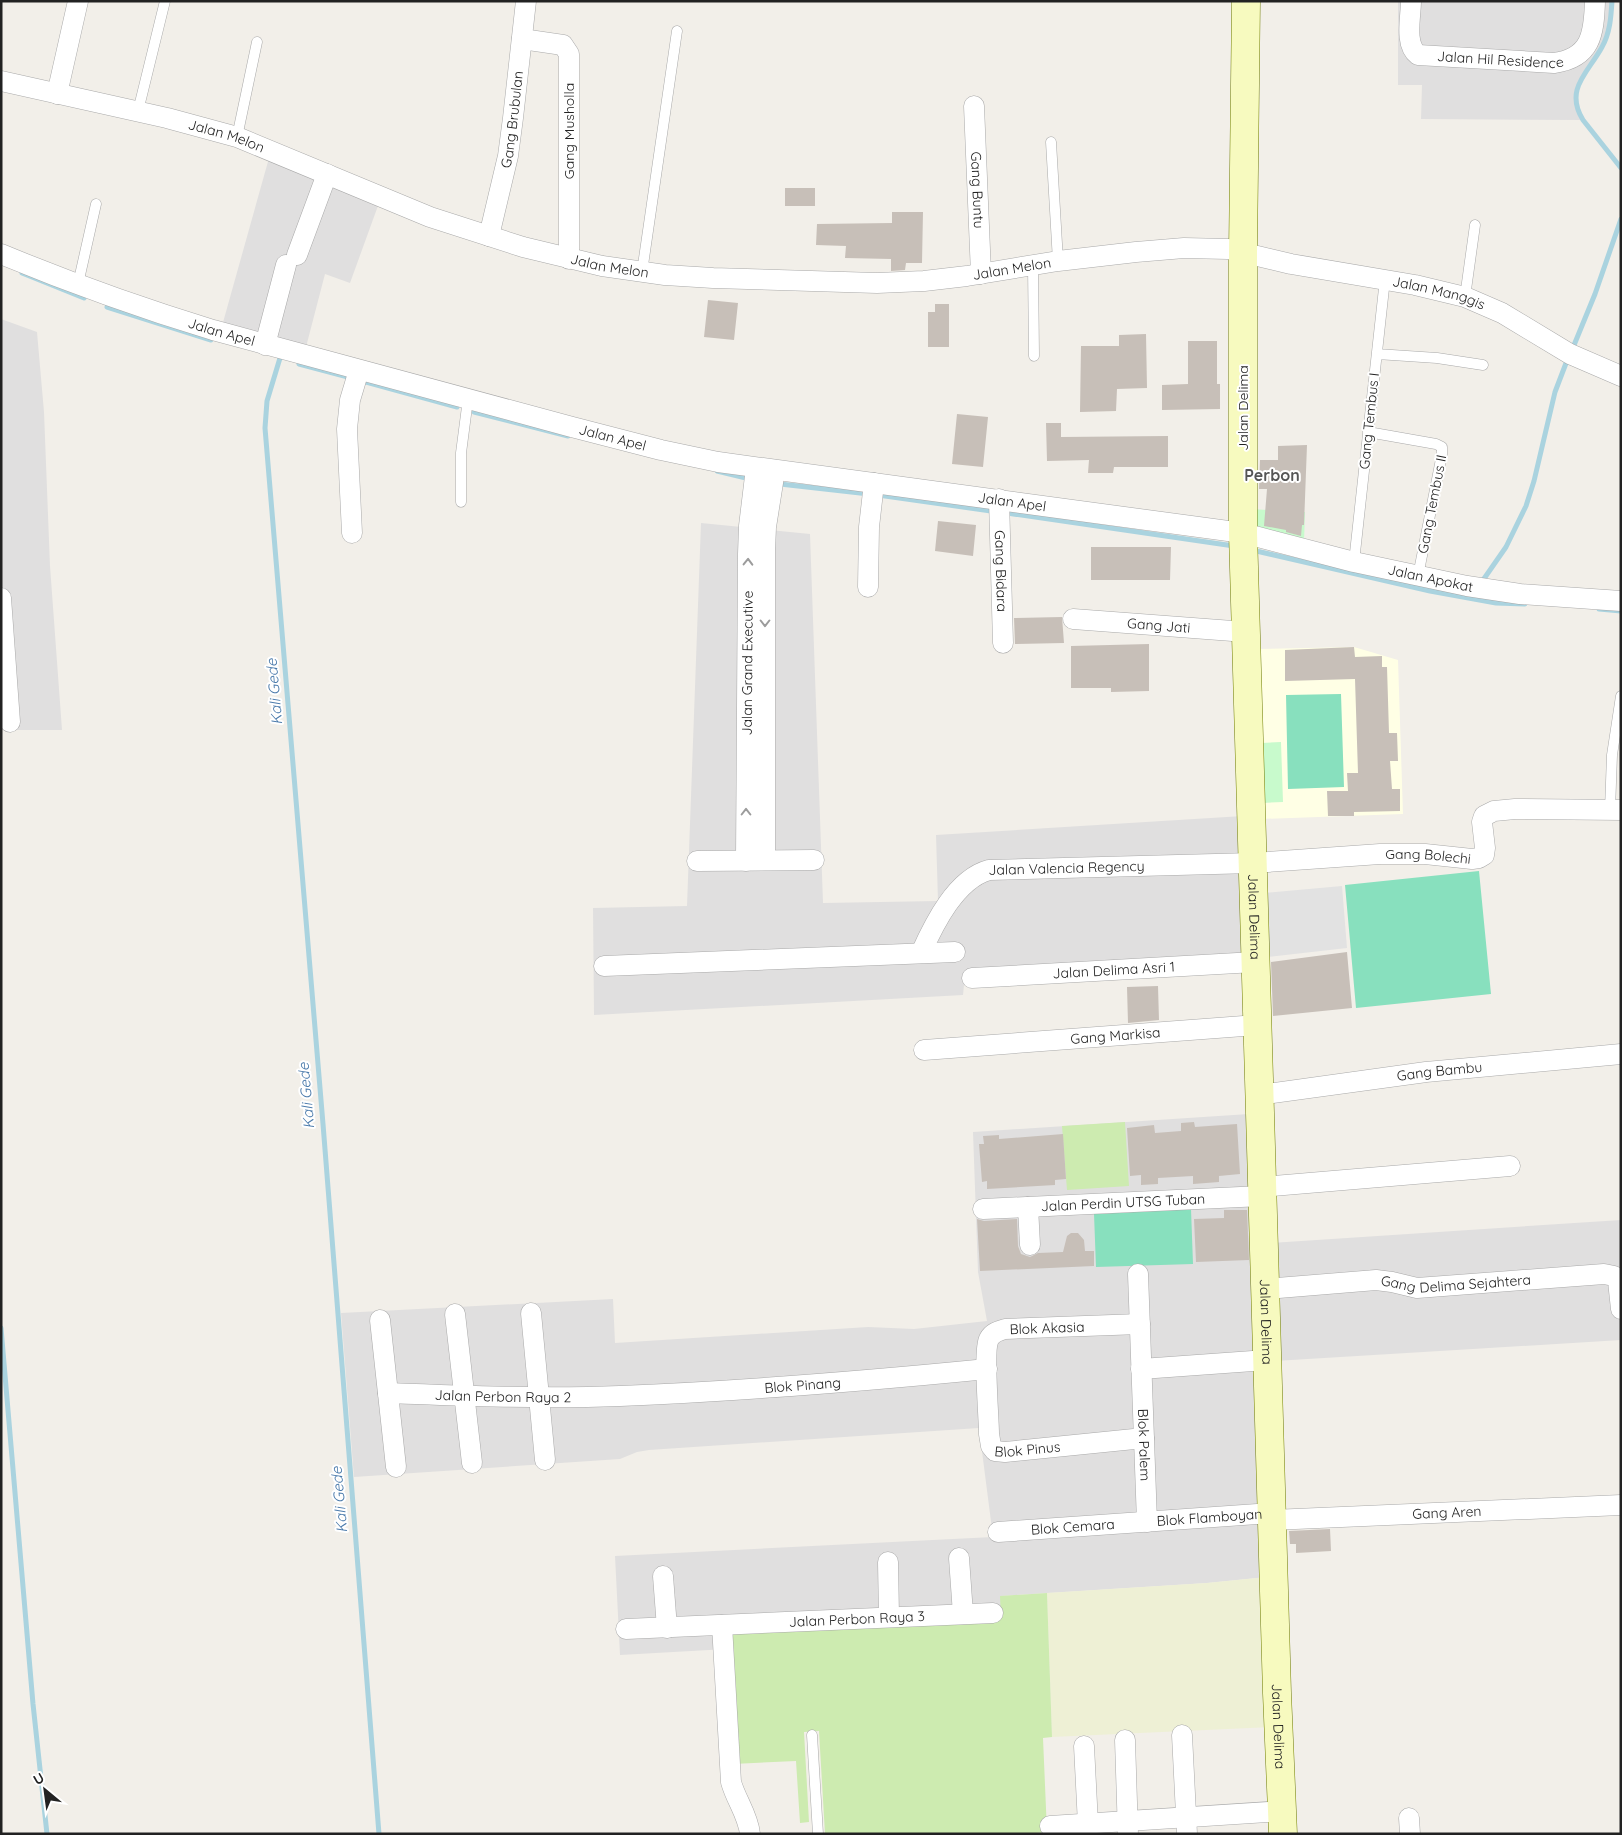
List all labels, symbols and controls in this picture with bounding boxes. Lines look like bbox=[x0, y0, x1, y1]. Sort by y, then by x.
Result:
street label: Jalan Hil Residence bbox=[1437, 47, 1566, 72]
street label: Gang Brubulan bbox=[496, 70, 527, 170]
street label: Gang Musholla bbox=[560, 83, 578, 179]
street label: Jalan Melon bbox=[186, 115, 267, 156]
street label: Gang Buntu bbox=[967, 151, 988, 229]
street label: Jalan Melon bbox=[569, 250, 650, 282]
street label: Jalan Melon bbox=[971, 253, 1052, 284]
street label: Jalan Manggis bbox=[1391, 272, 1488, 314]
street label: Jalan Apel bbox=[186, 314, 257, 350]
street label: Jalan Delima bbox=[1234, 365, 1252, 451]
street label: Gang Tembus I bbox=[1355, 372, 1383, 470]
street label: Jalan Apel bbox=[577, 420, 648, 455]
street label: Gang Tembus II bbox=[1414, 453, 1450, 555]
district label: Perbon bbox=[1244, 465, 1300, 485]
street label: Jalan Apel bbox=[977, 488, 1047, 515]
street label: Gang Bidara bbox=[991, 530, 1011, 612]
one-way arrow bbox=[743, 558, 753, 566]
street label: Jalan Apokat bbox=[1386, 560, 1475, 596]
street label: Jalan Grand Executive bbox=[738, 590, 757, 735]
street label: Gang Jati bbox=[1127, 614, 1191, 637]
one-way arrow bbox=[760, 620, 770, 628]
water label: Kali Gede bbox=[262, 658, 286, 726]
one-way arrow bbox=[741, 808, 751, 816]
street label: Gang Bolechi bbox=[1385, 845, 1472, 868]
street label: Jalan Valencia Regency bbox=[988, 857, 1145, 879]
street label: Jalan Delima bbox=[1244, 874, 1265, 960]
street label: Jalan Delima Asri 1 bbox=[1052, 958, 1175, 982]
street label: Gang Markisa bbox=[1070, 1023, 1161, 1048]
street label: Gang Bambu bbox=[1396, 1058, 1483, 1085]
water label: Kali Gede bbox=[294, 1062, 318, 1130]
street label: Jalan Perdin UTSG Tuban bbox=[1040, 1190, 1205, 1215]
street label: Gang Delima Sejahtera bbox=[1380, 1270, 1532, 1297]
street label: Jalan Delima bbox=[1256, 1279, 1276, 1365]
street label: Blok Akasia bbox=[1009, 1318, 1085, 1338]
street label: Blok Pinang bbox=[764, 1373, 842, 1397]
street label: Jalan Perbon Raya 2 bbox=[434, 1386, 571, 1406]
street label: Blok Palem bbox=[1134, 1408, 1155, 1481]
street label: Blok Pinus bbox=[994, 1437, 1061, 1461]
water label: Kali Gede bbox=[327, 1466, 351, 1534]
street label: Gang Aren bbox=[1412, 1502, 1482, 1523]
street label: Blok Flamboyan bbox=[1156, 1505, 1263, 1530]
street label: Blok Cemara bbox=[1030, 1515, 1115, 1539]
street label: Jalan Perbon Raya 3 bbox=[788, 1607, 925, 1631]
street label: Jalan Delima bbox=[1268, 1683, 1289, 1770]
north arrow bbox=[20, 1765, 70, 1815]
text: U bbox=[30, 1768, 47, 1789]

